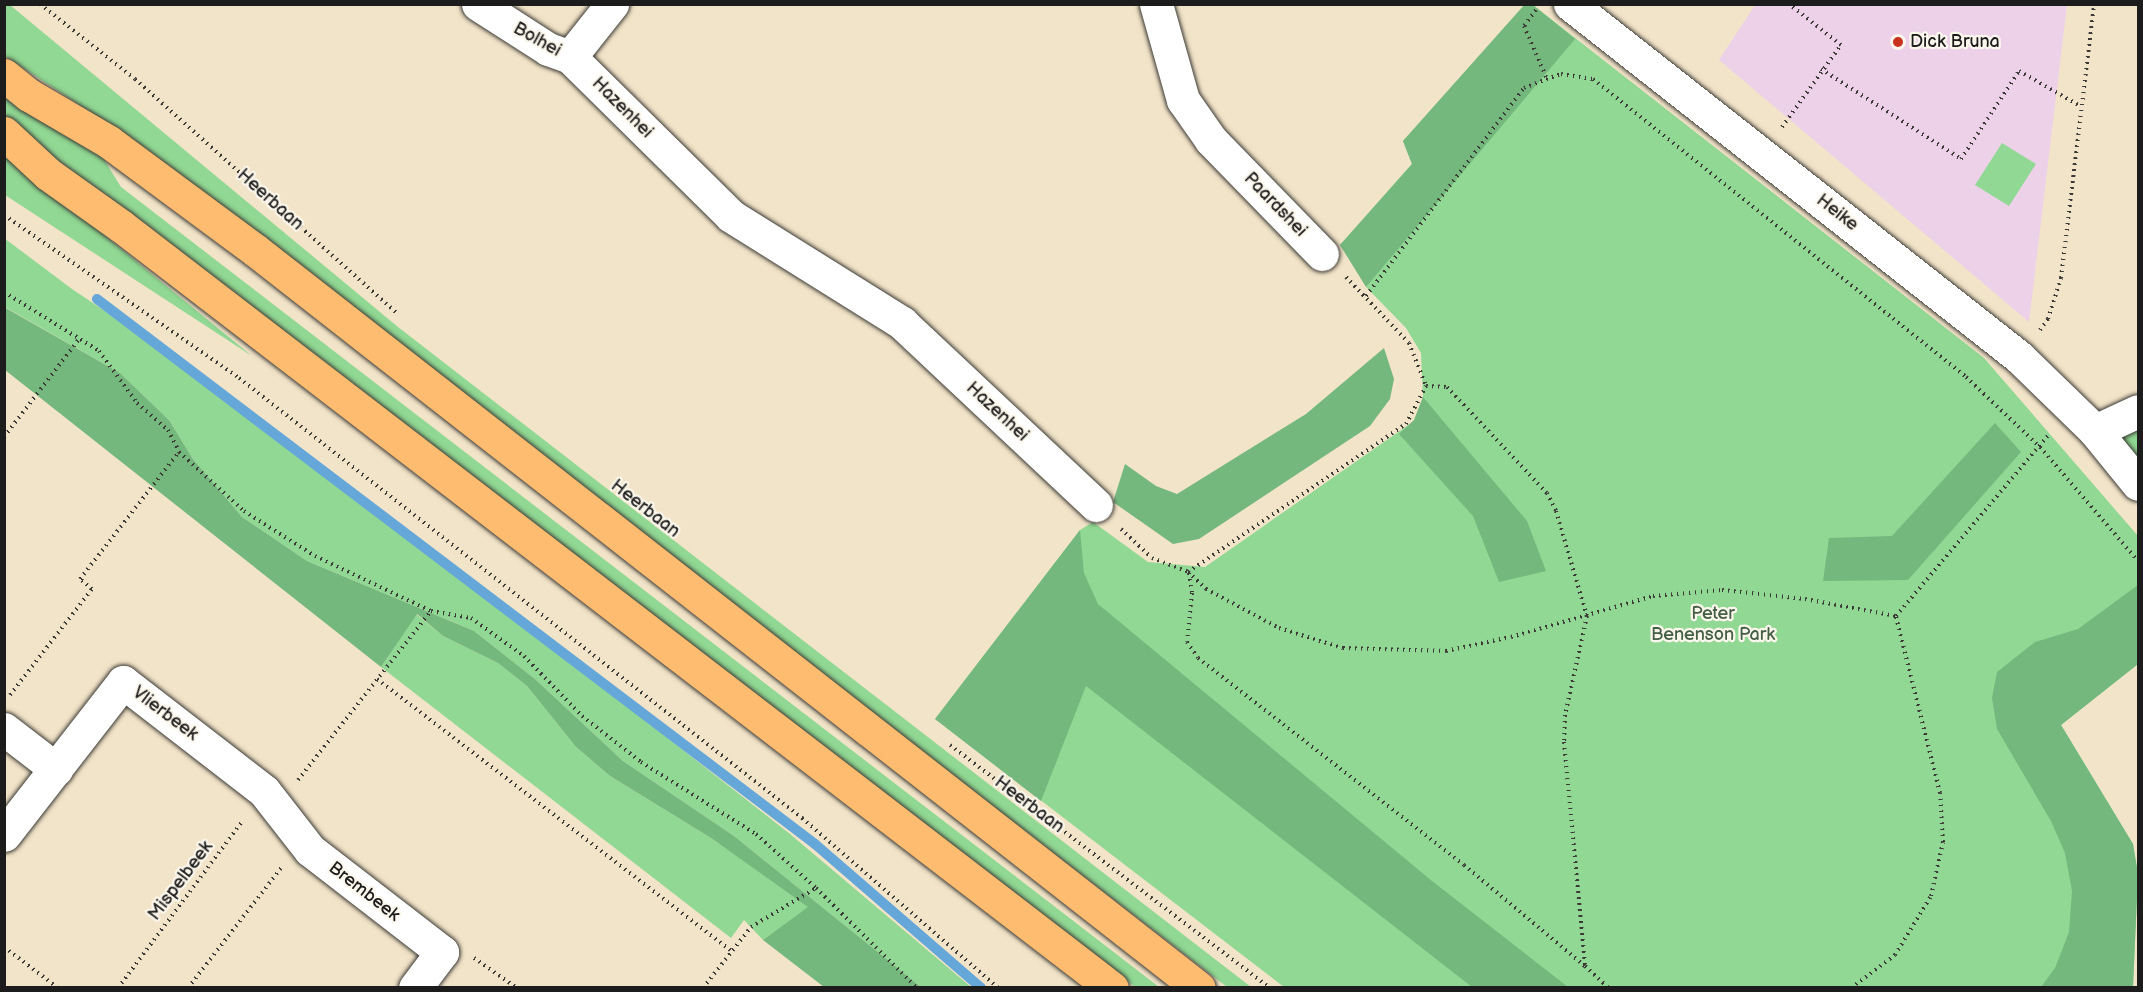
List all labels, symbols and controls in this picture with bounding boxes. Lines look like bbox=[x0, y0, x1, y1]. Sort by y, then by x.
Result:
street label: Bolhei bbox=[509, 18, 565, 62]
place label: Dick Bruna bbox=[1910, 31, 2000, 53]
marker: Dick Bruna bbox=[1891, 35, 1905, 49]
street label: Hazenhei bbox=[587, 73, 657, 143]
street label: Heerbaan bbox=[232, 165, 308, 235]
street label: Paardshei bbox=[1239, 168, 1311, 242]
street label: Heike bbox=[1812, 190, 1862, 236]
street label: Hazenhei bbox=[961, 378, 1033, 446]
street label: Heerbaan bbox=[606, 475, 684, 543]
park label: Peter Benenson Park bbox=[1651, 604, 1775, 646]
street label: Vlierbeek bbox=[128, 682, 202, 746]
street label: Heerbaan bbox=[990, 772, 1068, 838]
street label: Mispelbeek bbox=[144, 837, 218, 925]
street label: Brembeek bbox=[324, 857, 404, 927]

